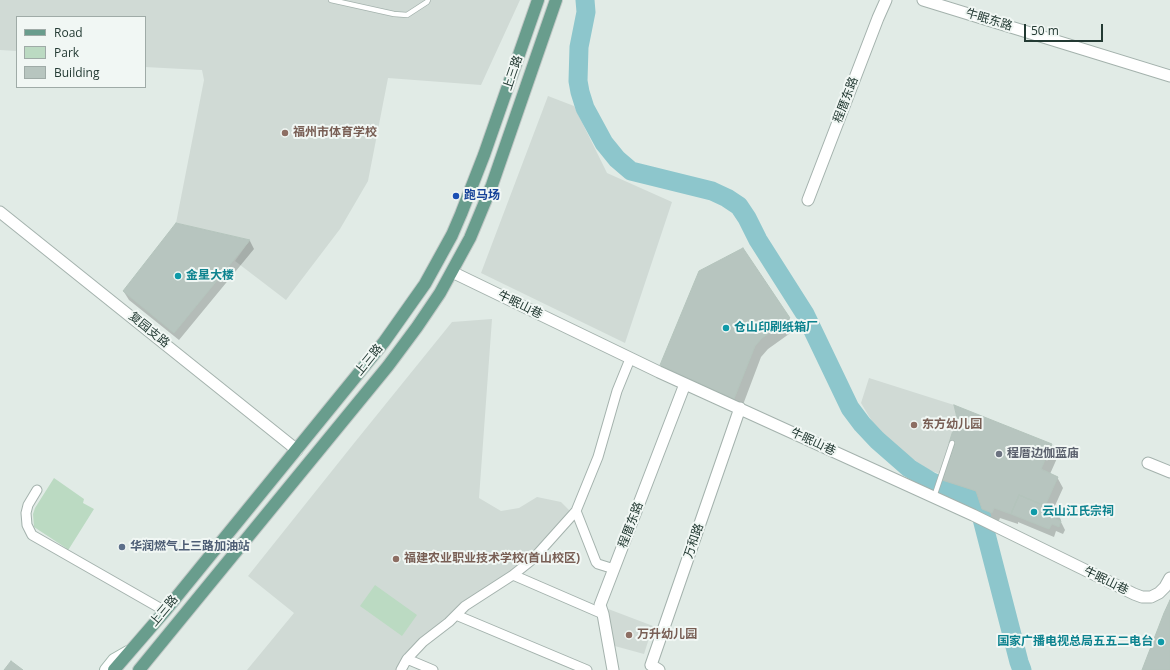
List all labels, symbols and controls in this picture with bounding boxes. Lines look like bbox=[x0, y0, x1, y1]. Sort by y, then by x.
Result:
street label: 牛眠东路 bbox=[964, 6, 1014, 34]
legend bbox=[16, 16, 146, 88]
scale bar bbox=[1026, 16, 1105, 42]
text: 50 m bbox=[1031, 22, 1059, 39]
text: Road bbox=[54, 24, 83, 41]
text: Park bbox=[54, 44, 79, 61]
street label: 上三路 bbox=[500, 54, 526, 92]
text: Building bbox=[54, 64, 99, 81]
street label: 程厝东路 bbox=[831, 75, 861, 125]
place label: 福州市体育学校 bbox=[293, 126, 377, 140]
marker: 福州市体育学校 bbox=[280, 128, 290, 138]
place label: 跑马场 bbox=[464, 189, 500, 203]
marker: 跑马场 bbox=[451, 191, 461, 201]
place label: 金星大楼 bbox=[186, 269, 234, 283]
marker: 金星大楼 bbox=[173, 271, 183, 281]
street label: 牛眠山巷 bbox=[495, 288, 545, 322]
street label: 复园支路 bbox=[126, 309, 172, 351]
place label: 仓山印刷纸箱厂 bbox=[734, 321, 818, 335]
marker: 仓山印刷纸箱厂 bbox=[721, 323, 731, 333]
street label: 上三路 bbox=[352, 341, 386, 379]
place label: 东方幼儿园 bbox=[922, 418, 982, 432]
marker: 东方幼儿园 bbox=[909, 420, 919, 430]
street label: 牛眠山巷 bbox=[788, 425, 838, 459]
place label: 程厝边伽蓝庙 bbox=[1007, 447, 1079, 461]
marker: 程厝边伽蓝庙 bbox=[994, 449, 1004, 459]
street label: 程厝东路 bbox=[616, 500, 646, 550]
place label: 云山江氏宗祠 bbox=[1042, 505, 1114, 519]
marker: 云山江氏宗祠 bbox=[1029, 507, 1039, 517]
street label: 万和路 bbox=[681, 522, 707, 560]
place label: 华润燃气上三路加油站 bbox=[130, 540, 250, 554]
marker: 华润燃气上三路加油站 bbox=[117, 542, 127, 552]
place label: 福建农业职业技术学校(首山校区) bbox=[404, 552, 580, 566]
marker: 福建农业职业技术学校(首山校区) bbox=[391, 554, 401, 564]
street label: 牛眠山巷 bbox=[1081, 564, 1131, 598]
street label: 上三路 bbox=[147, 593, 181, 629]
place label: 万升幼儿园 bbox=[637, 628, 697, 642]
marker: 万升幼儿园 bbox=[624, 630, 634, 640]
place label: 国家广播电视总局五五二电台 bbox=[997, 635, 1153, 649]
marker: 国家广播电视总局五五二电台 bbox=[1156, 637, 1166, 647]

